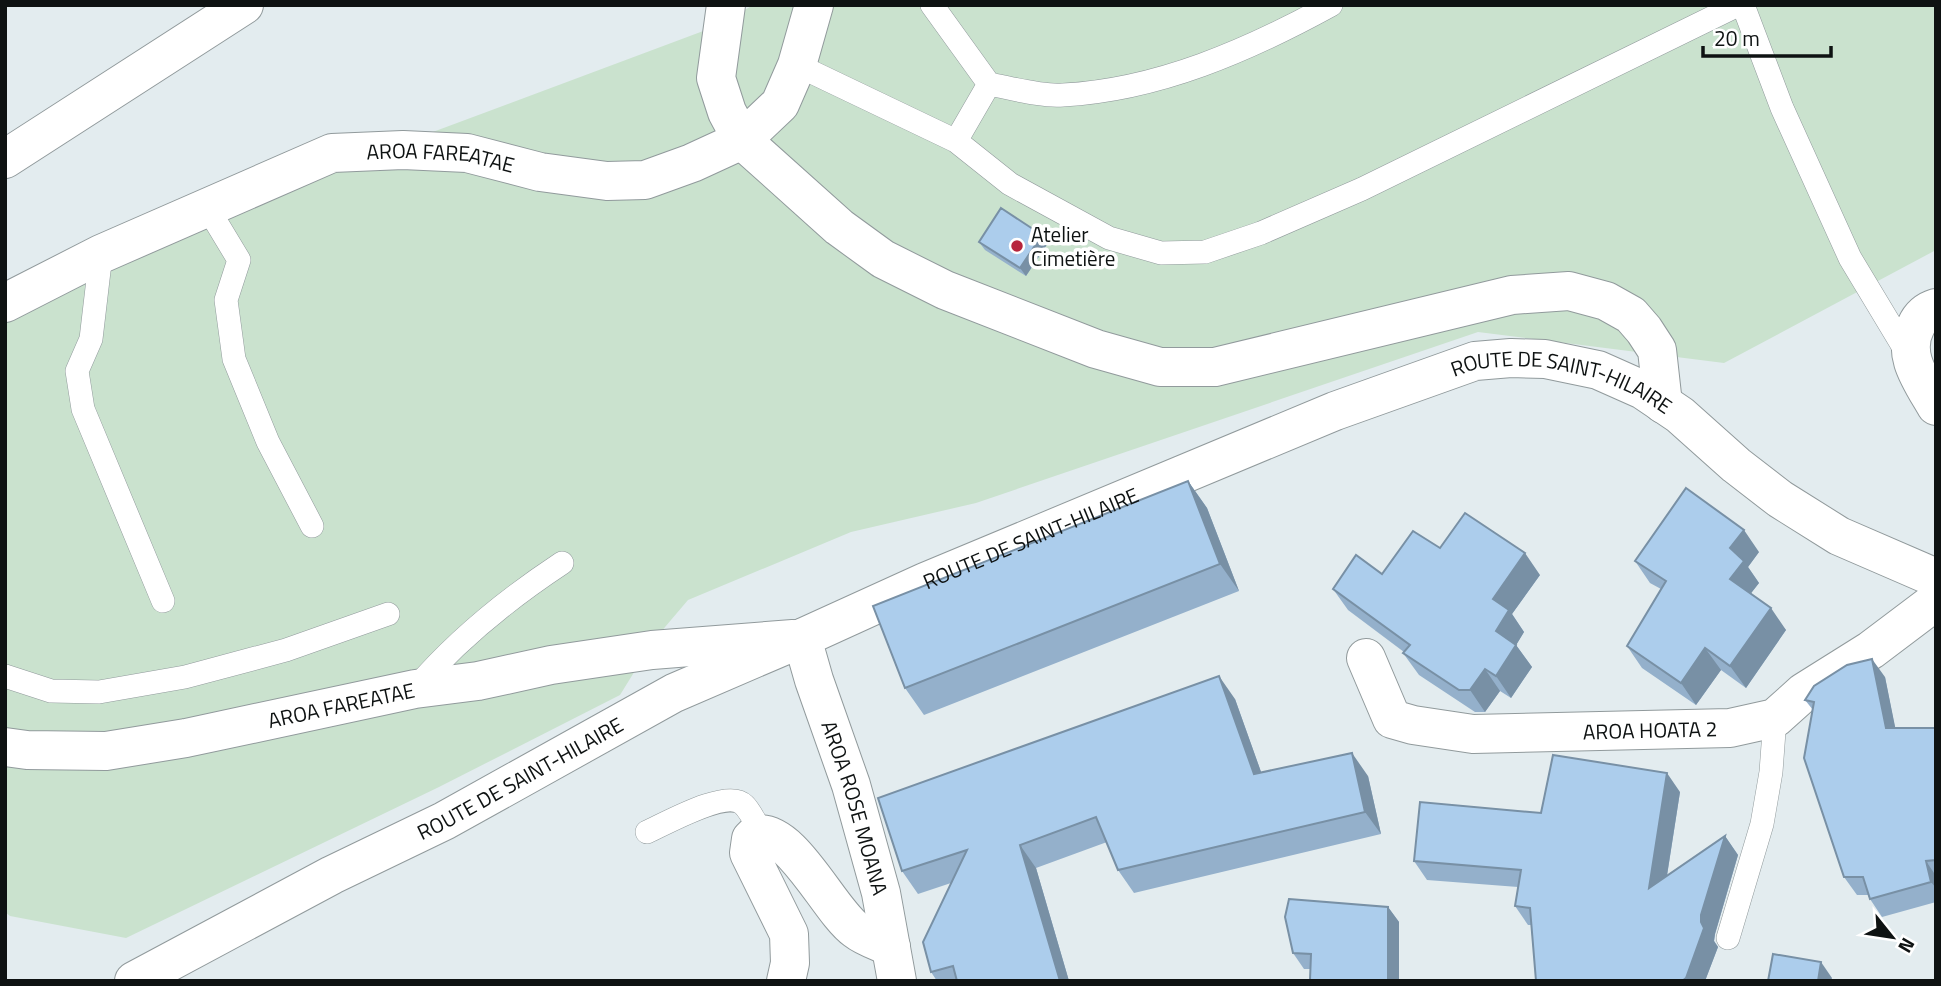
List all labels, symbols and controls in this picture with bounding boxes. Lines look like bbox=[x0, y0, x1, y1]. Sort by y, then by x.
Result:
scale bar bbox=[1703, 14, 1831, 58]
text: 20 m bbox=[1714, 22, 1760, 54]
street label: AROA FAREATAE bbox=[366, 134, 518, 181]
place label: Atelier Cimetière bbox=[1031, 218, 1115, 274]
marker: Atelier Cimetière bbox=[1009, 238, 1025, 254]
street label: ROUTE DE SAINT-HILAIRE bbox=[1446, 342, 1679, 421]
street label: ROUTE DE SAINT-HILAIRE bbox=[918, 479, 1143, 597]
street label: AROA FAREATAE bbox=[265, 674, 418, 736]
street label: ROUTE DE SAINT-HILAIRE bbox=[411, 708, 629, 848]
street label: AROA HOATA 2 bbox=[1583, 712, 1718, 747]
street label: AROA ROSE MOANA bbox=[813, 716, 897, 899]
north arrow bbox=[1857, 902, 1927, 972]
text: N bbox=[1891, 933, 1923, 959]

